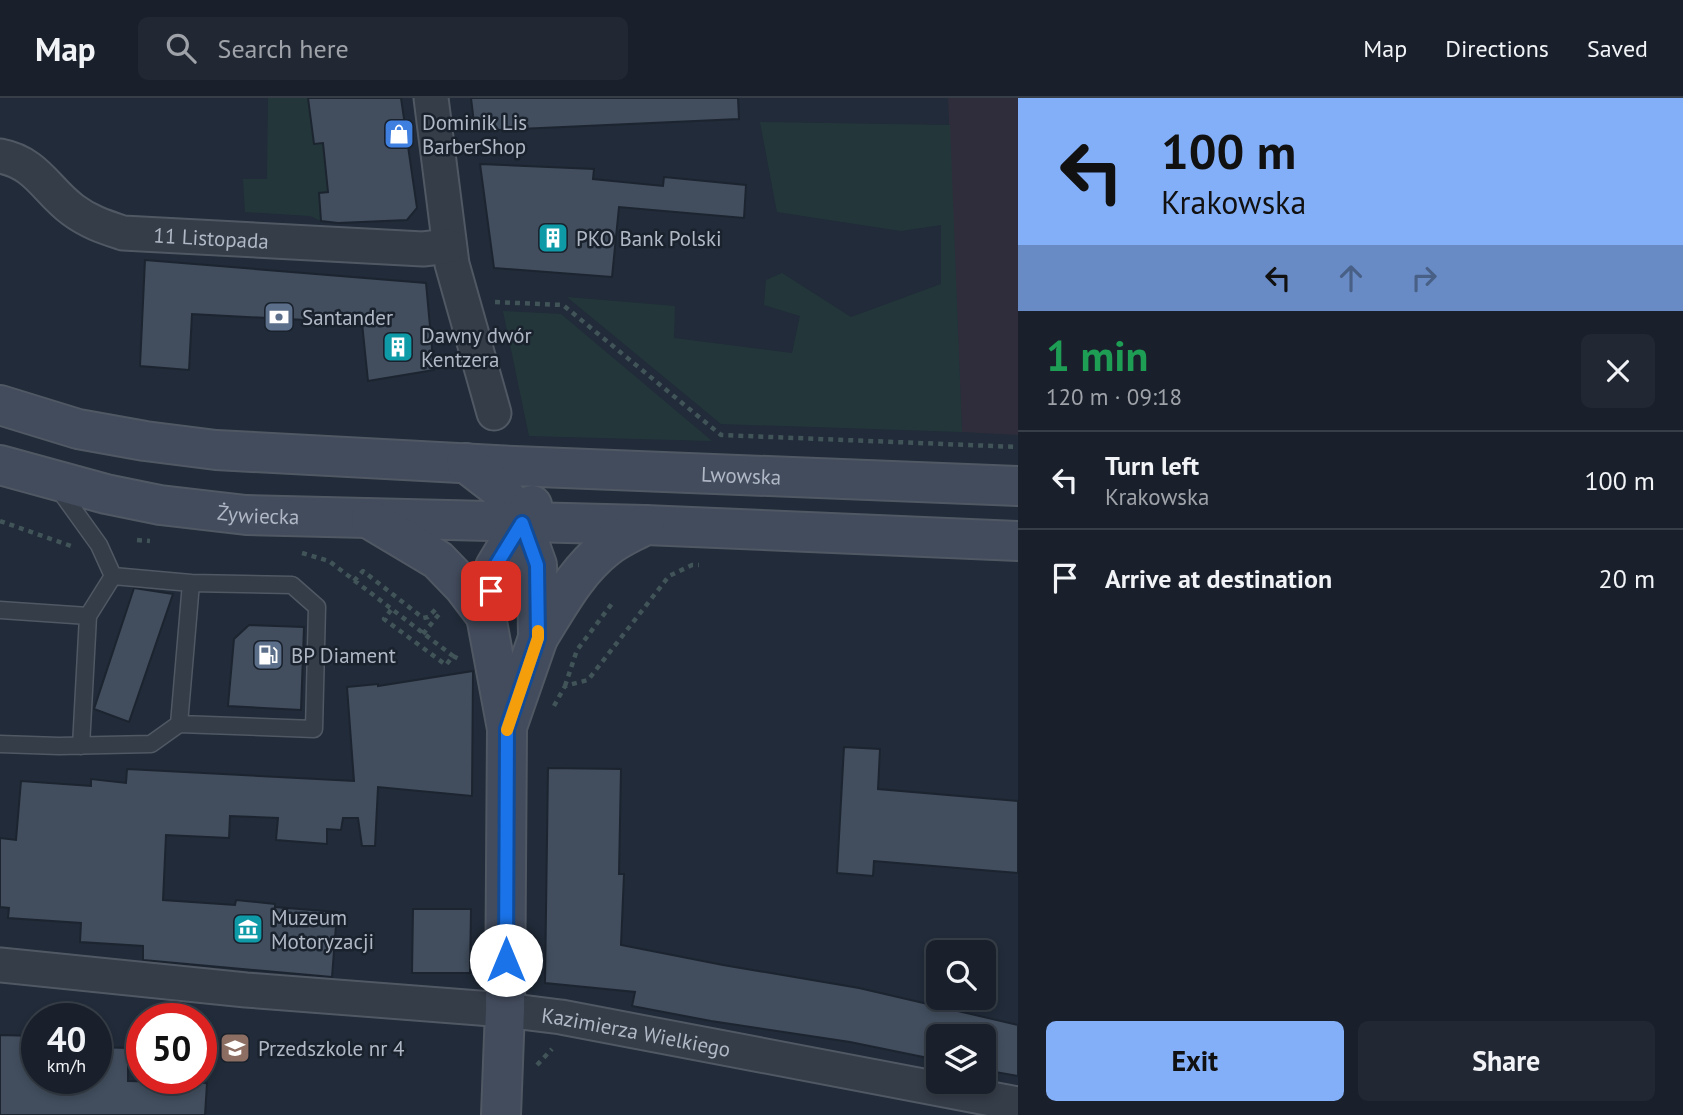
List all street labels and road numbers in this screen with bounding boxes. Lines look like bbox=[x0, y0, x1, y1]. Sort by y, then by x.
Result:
street label: 11 Listopada bbox=[153, 221, 270, 254]
street label: Lwowska bbox=[700, 460, 782, 490]
street label: Żywiecka bbox=[216, 498, 300, 530]
street label: Kazimierza Wielkiego bbox=[540, 1001, 733, 1063]

